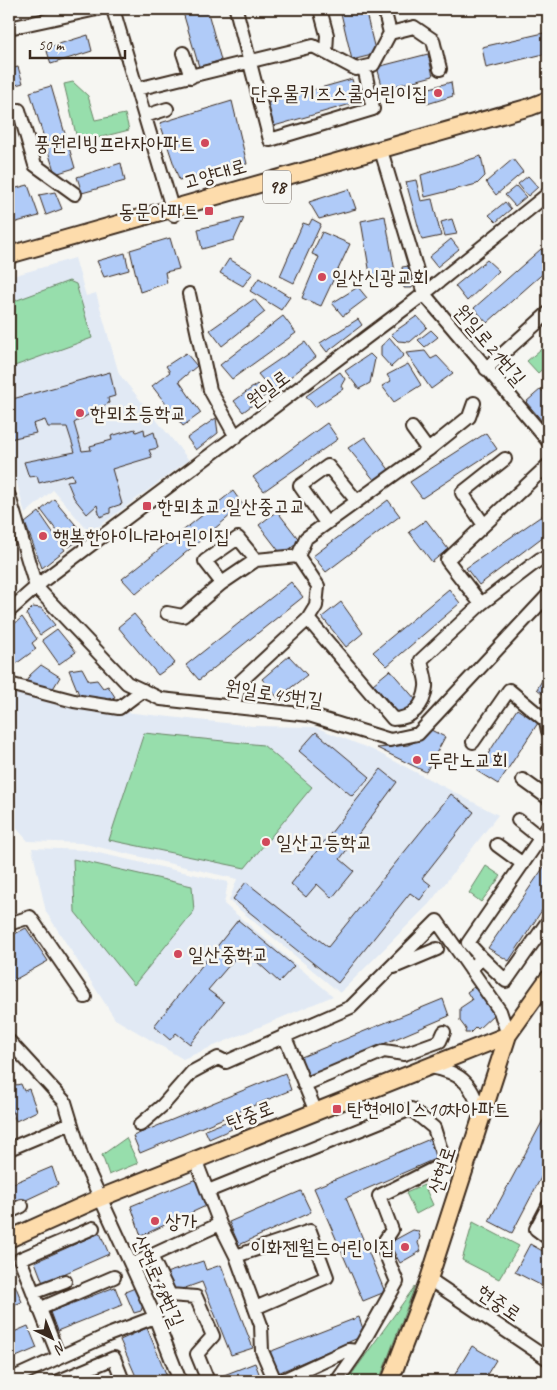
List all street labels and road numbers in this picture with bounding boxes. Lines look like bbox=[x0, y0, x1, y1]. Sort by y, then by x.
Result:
street label: 고양대로 bbox=[181, 153, 249, 195]
road number: 98 bbox=[263, 170, 291, 203]
street label: 원일로21번길 bbox=[449, 299, 531, 391]
street label: 원일로 bbox=[241, 364, 295, 414]
street label: 원일로45번길 bbox=[224, 675, 324, 713]
street label: 탄중로 bbox=[223, 1095, 277, 1135]
street label: 산현로 bbox=[423, 1143, 461, 1197]
street label: 산현로78번길 bbox=[127, 1231, 189, 1331]
street label: 현중로 bbox=[472, 1279, 526, 1327]

